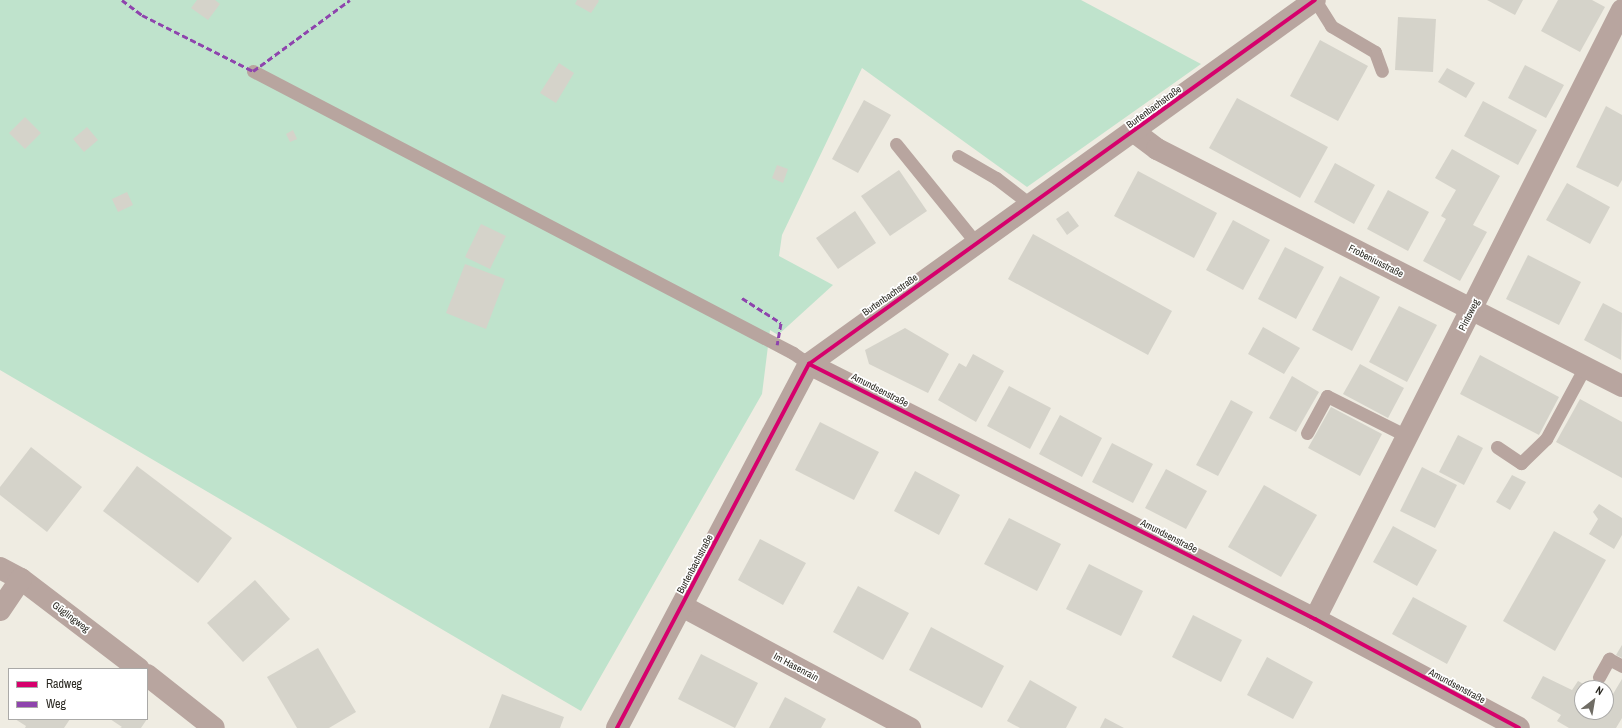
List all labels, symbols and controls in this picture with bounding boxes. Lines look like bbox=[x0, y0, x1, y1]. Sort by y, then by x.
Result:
street label: Burtenbachstraße bbox=[1124, 83, 1184, 131]
street label: Frobeniusstraße bbox=[1346, 242, 1406, 280]
street label: Burtenbachstraße bbox=[860, 271, 920, 319]
street label: Pintoweg bbox=[1456, 297, 1482, 333]
street label: Amundsenstraße bbox=[849, 370, 911, 410]
street label: Amundsenstraße bbox=[1138, 516, 1200, 556]
street label: Burtenbachstraße bbox=[674, 532, 716, 596]
street label: Güglingweg bbox=[50, 599, 92, 635]
street label: Im Hasenrain bbox=[771, 650, 821, 684]
street label: Amundsenstraße bbox=[1427, 666, 1487, 706]
legend bbox=[8, 668, 148, 720]
text: Radweg bbox=[46, 676, 82, 692]
north arrow bbox=[1574, 680, 1614, 720]
text: N bbox=[1593, 683, 1606, 698]
text: Weg bbox=[46, 696, 66, 712]

